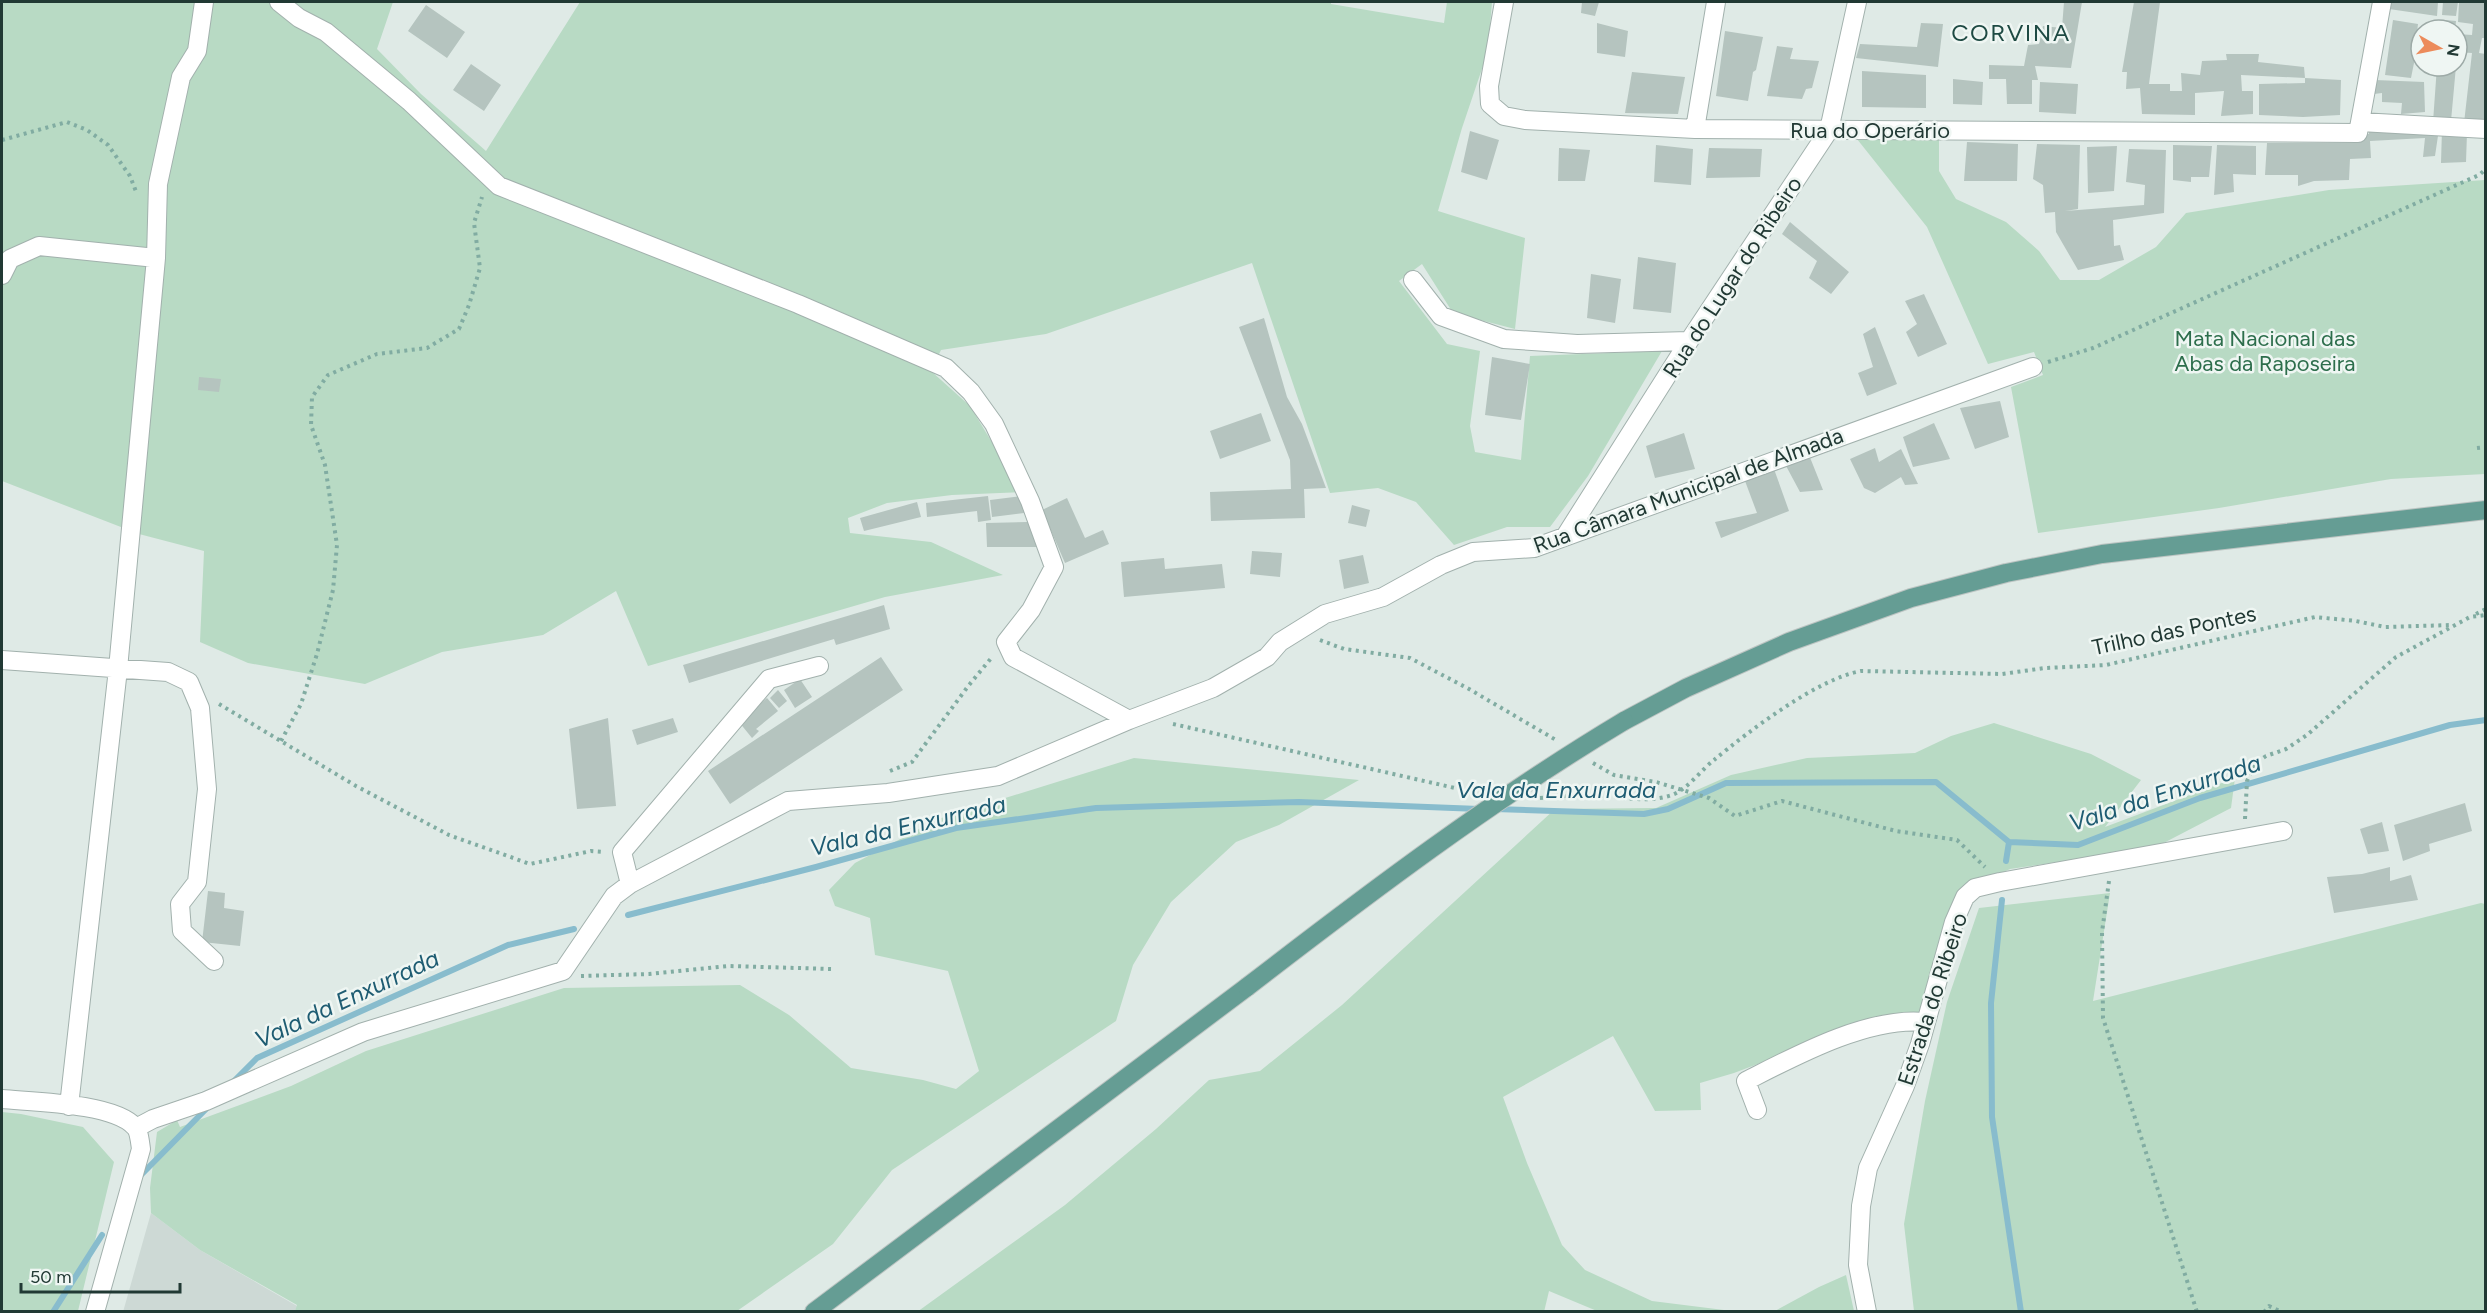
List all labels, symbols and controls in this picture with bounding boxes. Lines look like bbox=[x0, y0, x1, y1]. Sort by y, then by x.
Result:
district label: CORVINA bbox=[1951, 18, 2071, 47]
north arrow bbox=[2409, 18, 2469, 78]
text: N bbox=[2443, 43, 2464, 58]
street label: Rua do Operário bbox=[1790, 117, 1950, 144]
street label: Rua do Lugar do Ribeiro bbox=[1657, 172, 1808, 383]
park label: Mata Nacional das Abas da Raposeira bbox=[2174, 325, 2356, 377]
street label: Rua Câmara Municipal de Almada bbox=[1530, 422, 1847, 559]
street label: Trilho das Pontes bbox=[2090, 600, 2259, 661]
water label: Vala da Enxurrada bbox=[2065, 748, 2265, 837]
water label: Vala da Enxurrada bbox=[1456, 775, 1656, 804]
water label: Vala da Enxurrada bbox=[807, 789, 1009, 862]
street label: Estrada do Ribeiro bbox=[1892, 909, 1973, 1089]
water label: Vala da Enxurrada bbox=[250, 943, 444, 1054]
scale bar bbox=[21, 1256, 180, 1294]
text: 50 m bbox=[30, 1266, 72, 1288]

